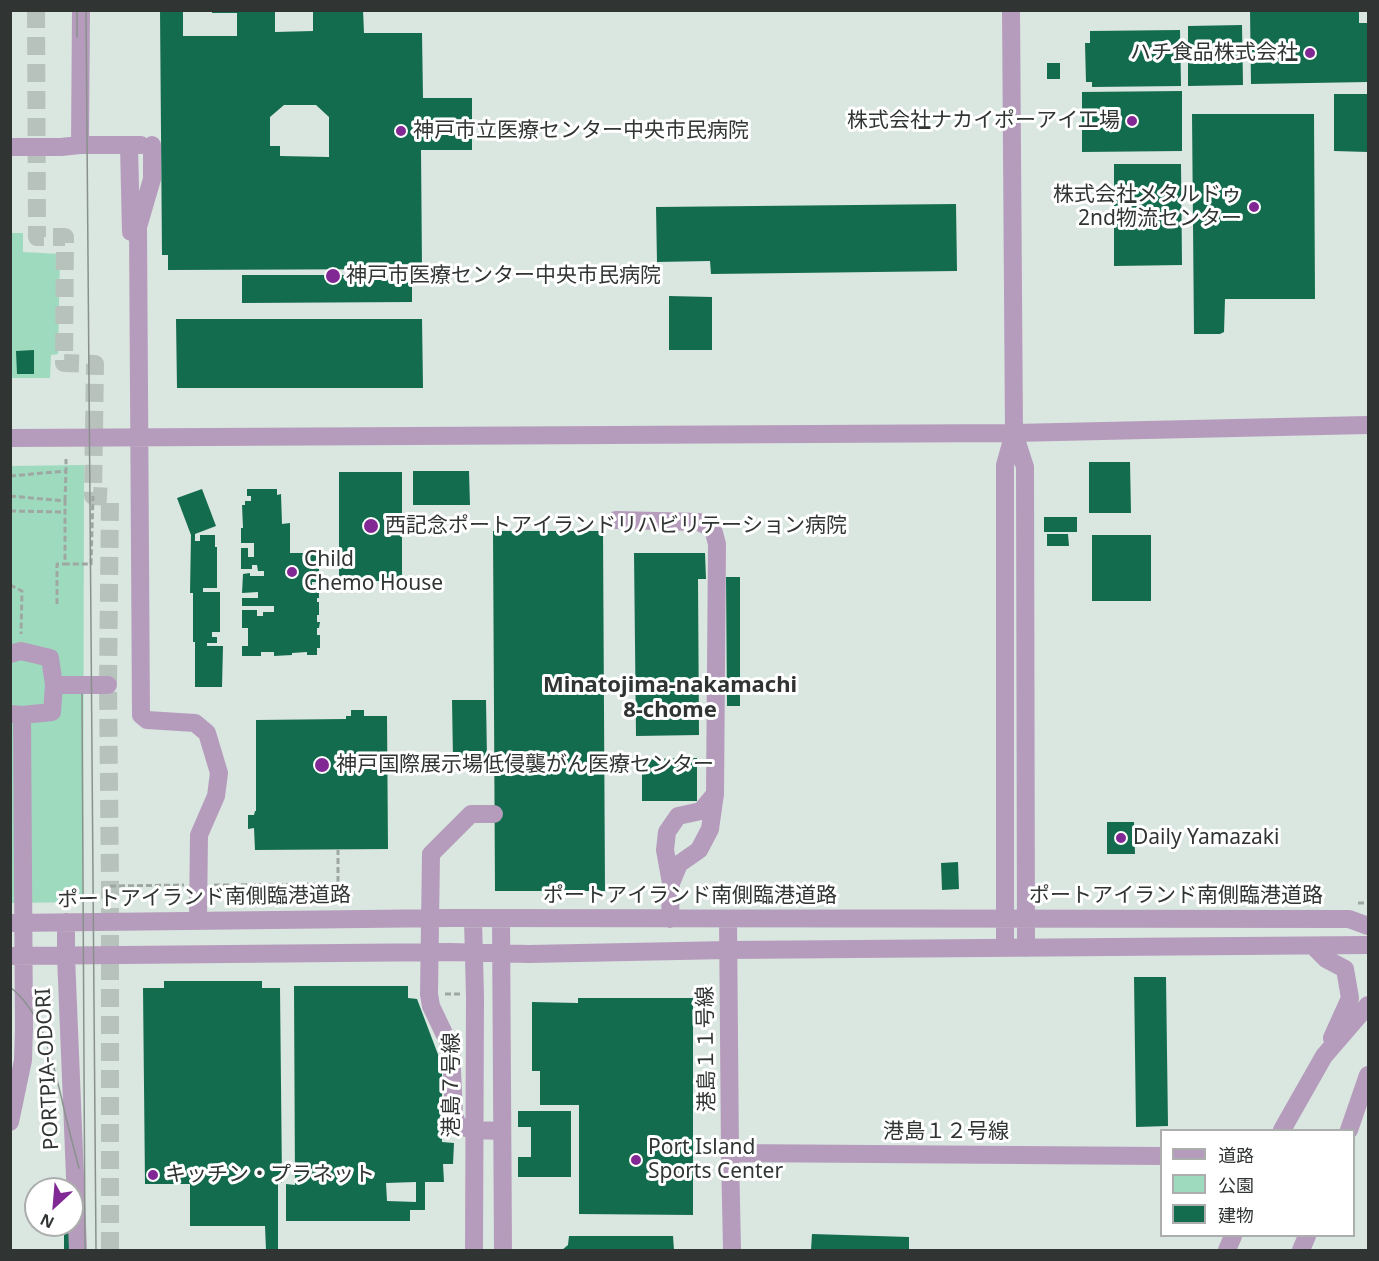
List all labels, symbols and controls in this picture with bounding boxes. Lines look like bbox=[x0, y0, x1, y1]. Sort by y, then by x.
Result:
place label: ハチ食品株式会社 bbox=[1130, 40, 1298, 66]
marker: ハチ食品株式会社 bbox=[1303, 46, 1317, 60]
place label: 株式会社ナカイポーアイ工場 bbox=[847, 108, 1120, 134]
marker: 株式会社ナカイポーアイ工場 bbox=[1125, 114, 1139, 128]
place label: 神戸市立医療センター中央市民病院 bbox=[413, 118, 749, 144]
marker: 神戸市立医療センター中央市民病院 bbox=[394, 124, 408, 138]
place label: 株式会社メタルドゥ 2nd物流センター bbox=[1053, 182, 1242, 232]
marker: 株式会社メタルドゥ 2nd物流センター bbox=[1247, 200, 1261, 214]
place label: 神戸市医療センター中央市民病院 bbox=[346, 263, 661, 289]
marker: 神戸市医療センター中央市民病院 bbox=[324, 267, 342, 285]
place label: 西記念ポートアイランドリハビリテーション病院 bbox=[385, 513, 847, 539]
marker: 西記念ポートアイランドリハビリテーション病院 bbox=[362, 517, 380, 535]
place label: Child Chemo House bbox=[304, 547, 443, 597]
marker: Child Chemo House bbox=[285, 565, 299, 579]
district label: Minatojima-nakamachi 8-chome bbox=[543, 673, 797, 724]
place label: 神戸国際展示場低侵襲がん医療センター bbox=[336, 752, 714, 778]
marker: 神戸国際展示場低侵襲がん医療センター bbox=[313, 756, 331, 774]
place label: Daily Yamazaki bbox=[1133, 825, 1279, 851]
marker: Daily Yamazaki bbox=[1114, 831, 1128, 845]
street label: ポートアイランド南側臨港道路 bbox=[57, 883, 351, 913]
street label: ポートアイランド南側臨港道路 bbox=[543, 883, 837, 909]
street label: ポートアイランド南側臨港道路 bbox=[1029, 883, 1323, 909]
street label: 港島１１号線 bbox=[693, 986, 721, 1112]
street label: PORTPIA-ODORI bbox=[31, 987, 65, 1151]
street label: 港島７号線 bbox=[439, 1033, 465, 1137]
street label: 港島１２号線 bbox=[883, 1119, 1009, 1145]
legend bbox=[1160, 1129, 1355, 1237]
place label: Port Island Sports Center bbox=[648, 1135, 783, 1185]
text: 道路 bbox=[1218, 1143, 1254, 1167]
marker: Port Island Sports Center bbox=[629, 1153, 643, 1167]
place label: キッチン・プラネット bbox=[165, 1162, 375, 1188]
marker: キッチン・プラネット bbox=[146, 1168, 160, 1182]
text: 公園 bbox=[1218, 1173, 1254, 1197]
north arrow bbox=[24, 1177, 84, 1237]
text: 建物 bbox=[1218, 1203, 1254, 1227]
text: N bbox=[36, 1209, 58, 1234]

